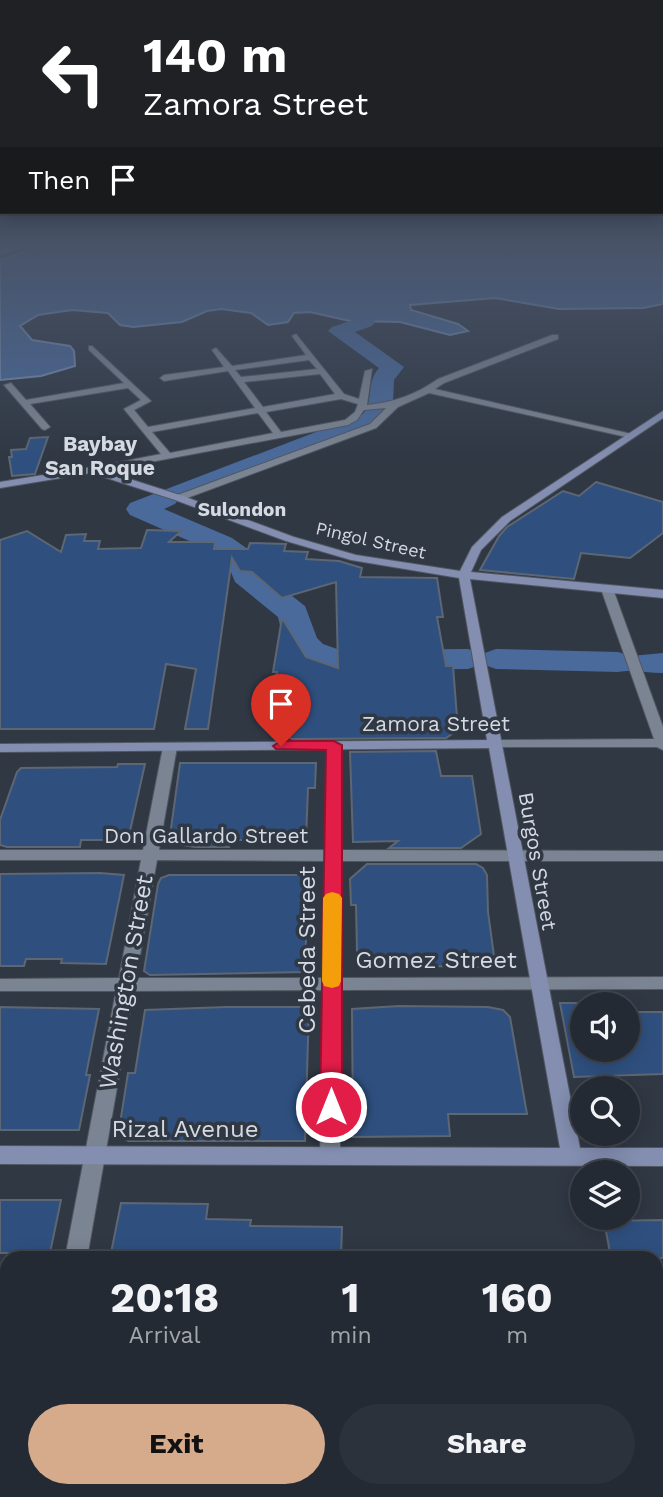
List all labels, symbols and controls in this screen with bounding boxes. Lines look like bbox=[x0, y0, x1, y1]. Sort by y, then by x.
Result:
text: 140 m bbox=[143, 26, 287, 84]
icon: left bbox=[28, 28, 119, 119]
text: Zamora Street bbox=[143, 85, 368, 123]
icon: arrive bbox=[104, 161, 142, 199]
text: Then bbox=[28, 165, 90, 195]
district label: Baybay San Roque bbox=[45, 431, 155, 480]
district label: Sulondon bbox=[198, 498, 286, 521]
street label: Pingol Street bbox=[314, 517, 429, 563]
pin bbox=[251, 674, 311, 746]
icon: arrive bbox=[262, 685, 300, 723]
street label: Zamora Street bbox=[362, 711, 510, 736]
street label: Burgos Street bbox=[514, 790, 562, 932]
street label: Don Gallardo Street bbox=[104, 823, 308, 848]
street label: Cebeda Street bbox=[293, 866, 321, 1034]
street label: Washington Street bbox=[93, 873, 159, 1091]
street label: Gomez Street bbox=[355, 946, 517, 974]
map controls bbox=[570, 992, 640, 1230]
button: sound bbox=[570, 992, 640, 1062]
position arrow bbox=[294, 1070, 368, 1144]
button: search bbox=[570, 1076, 640, 1146]
street label: Rizal Avenue bbox=[111, 1115, 259, 1143]
button: layers bbox=[570, 1160, 640, 1230]
text: 20:18 bbox=[110, 1273, 219, 1322]
text: 1 bbox=[342, 1273, 360, 1322]
text: 160 bbox=[482, 1273, 553, 1322]
text: Arrival bbox=[129, 1322, 201, 1349]
text: min bbox=[329, 1322, 372, 1349]
text: m bbox=[506, 1322, 528, 1349]
button: Exit bbox=[28, 1404, 325, 1484]
button: Share bbox=[339, 1404, 635, 1484]

